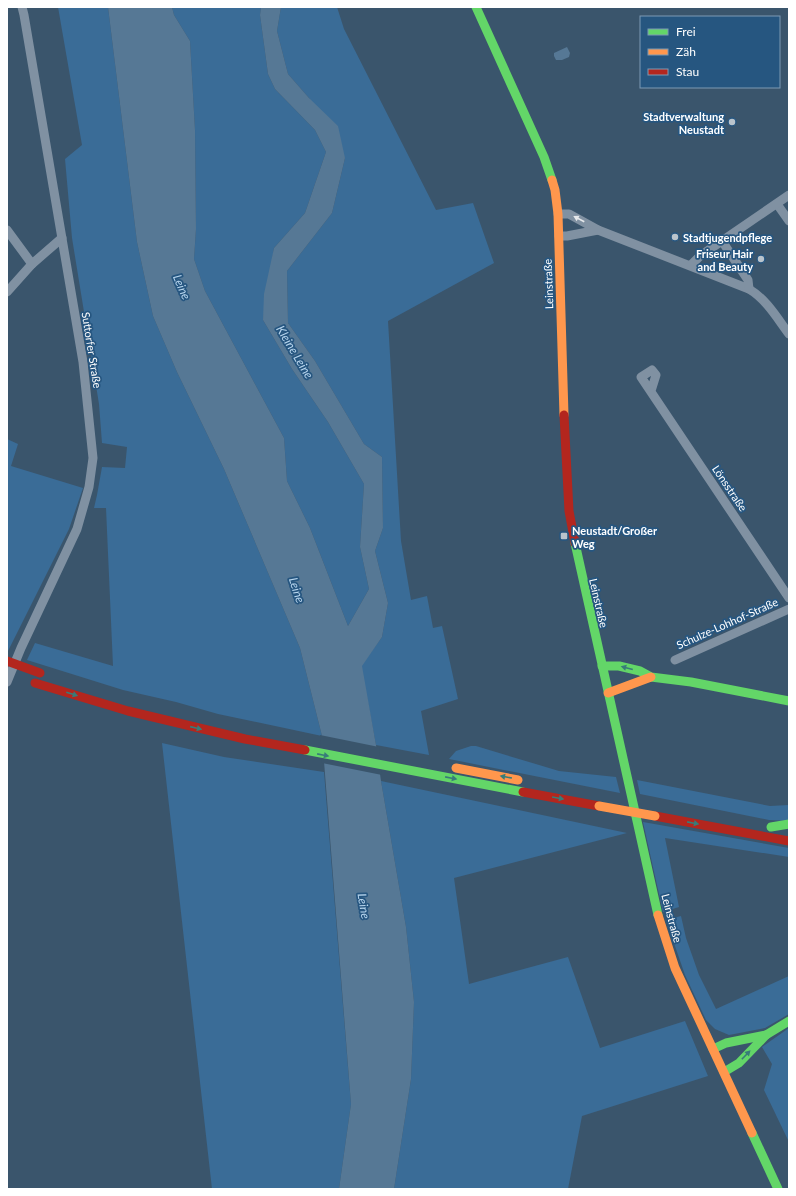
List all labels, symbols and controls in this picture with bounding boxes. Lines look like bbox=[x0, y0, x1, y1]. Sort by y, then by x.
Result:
legend bbox=[640, 16, 780, 88]
text: Frei bbox=[676, 24, 696, 39]
text: Zäh bbox=[676, 44, 696, 59]
text: Stau bbox=[676, 64, 699, 79]
place label: Stadtverwaltung Neustadt bbox=[643, 110, 725, 136]
marker: Stadtverwaltung Neustadt bbox=[727, 117, 737, 127]
one-way arrow bbox=[573, 216, 585, 222]
place label: Stadtjugendpflege bbox=[683, 231, 772, 244]
marker: Stadtjugendpflege bbox=[670, 232, 680, 242]
place label: Friseur Hair and Beauty bbox=[696, 247, 754, 273]
marker: Friseur Hair and Beauty bbox=[756, 254, 766, 264]
street label: Leinstraße bbox=[541, 259, 555, 309]
water label: Leine bbox=[170, 272, 194, 302]
street label: Suttorfer Straße bbox=[80, 311, 104, 389]
water label: Kleine Leine bbox=[273, 323, 317, 382]
street label: Lönsstraße bbox=[710, 463, 750, 514]
place label: Neustadt/Großer Weg bbox=[572, 524, 658, 550]
marker: Neustadt/Großer Weg bbox=[559, 531, 569, 541]
water label: Leine bbox=[286, 575, 308, 605]
street label: Leinstraße bbox=[587, 577, 611, 629]
street label: Schulze-Lohhof-Straße bbox=[674, 595, 780, 651]
one-way arrow bbox=[621, 665, 633, 671]
one-way arrow bbox=[67, 691, 79, 697]
one-way arrow bbox=[190, 725, 202, 731]
one-way arrow bbox=[317, 752, 329, 758]
one-way arrow bbox=[500, 774, 513, 780]
one-way arrow bbox=[445, 776, 457, 782]
one-way arrow bbox=[552, 795, 564, 801]
one-way arrow bbox=[687, 820, 699, 826]
water label: Leine bbox=[355, 892, 373, 920]
street label: Leinstraße bbox=[659, 892, 685, 944]
one-way arrow bbox=[742, 1050, 751, 1061]

